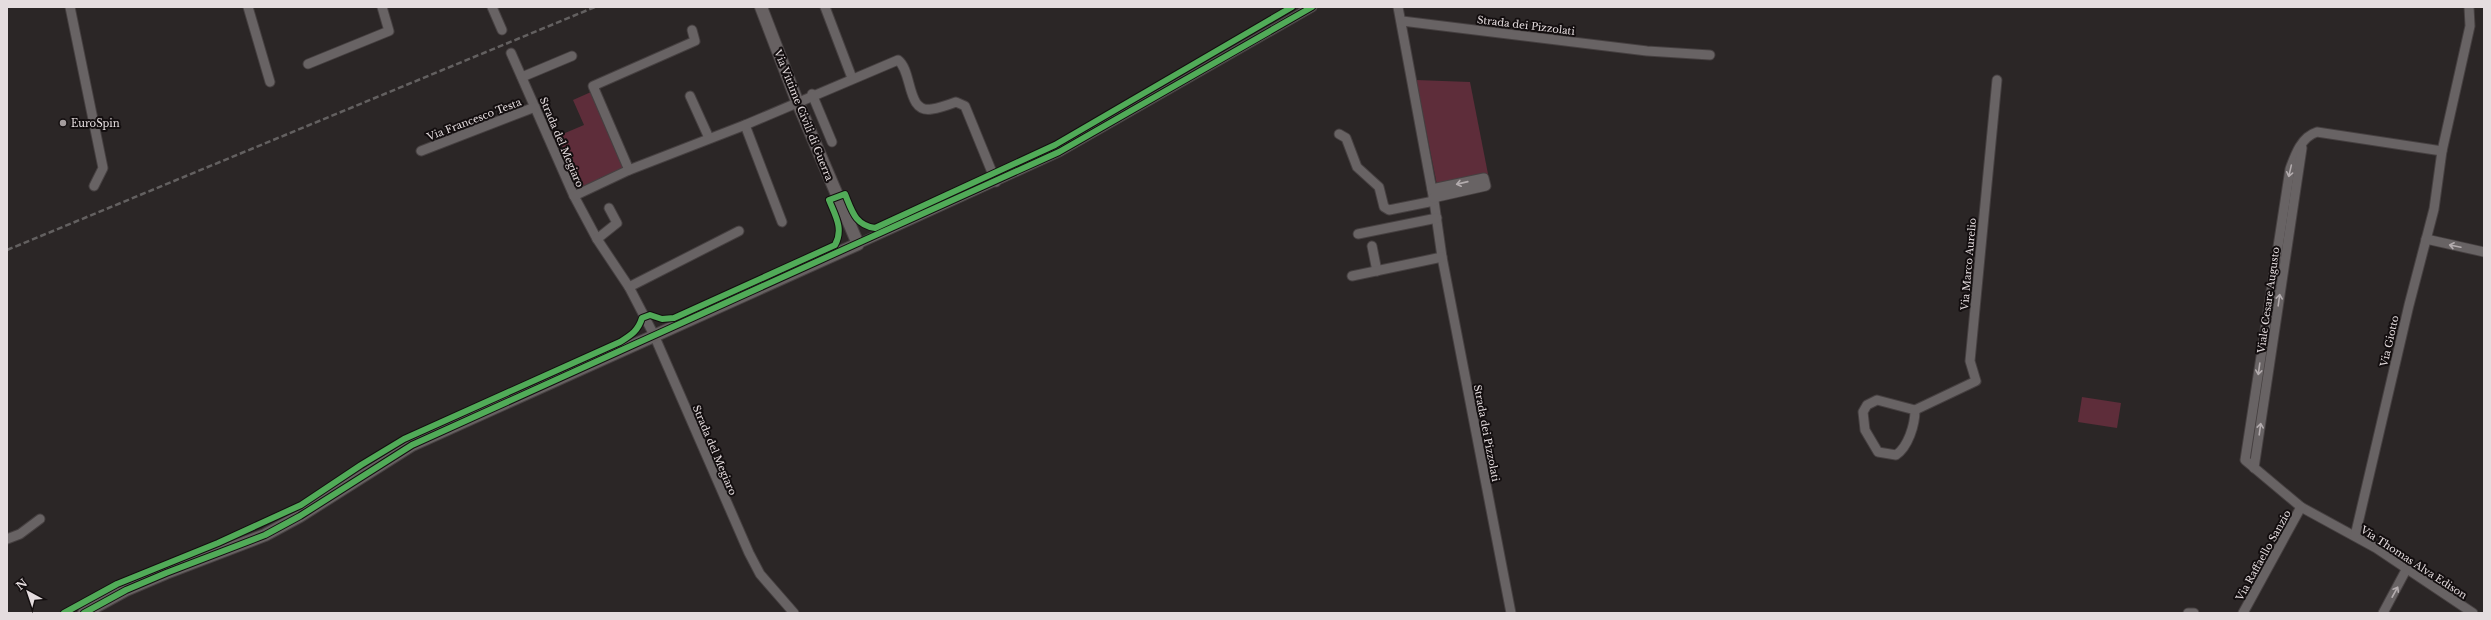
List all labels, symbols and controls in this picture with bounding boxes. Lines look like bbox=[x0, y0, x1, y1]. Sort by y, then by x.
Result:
street label: Strada dei Pizzolati bbox=[1476, 13, 1576, 38]
street label: Via Vittime Civili di Guerra bbox=[771, 47, 836, 183]
street label: Via Francesco Testa bbox=[424, 95, 524, 144]
street label: Strada del Megiaro bbox=[537, 95, 587, 190]
place label: EuroSpin bbox=[71, 117, 120, 130]
marker: EuroSpin bbox=[58, 118, 68, 128]
one-way arrow bbox=[2285, 164, 2293, 177]
one-way arrow bbox=[1456, 179, 1469, 187]
street label: Via Marco Aurelio bbox=[1958, 217, 1979, 312]
one-way arrow bbox=[2449, 241, 2462, 249]
street label: Viale Cesare Augusto bbox=[2254, 246, 2282, 355]
one-way arrow bbox=[2275, 294, 2283, 307]
street label: Via Giotto bbox=[2377, 314, 2402, 369]
one-way arrow bbox=[2255, 362, 2263, 375]
street label: Strada dei Pizzolati bbox=[1471, 384, 1502, 483]
street label: Strada del Megiaro bbox=[690, 403, 740, 498]
one-way arrow bbox=[2256, 423, 2264, 436]
street label: Via Raffaello Sanzio bbox=[2233, 507, 2294, 604]
street label: Via Thomas Alva Edison bbox=[2357, 523, 2470, 602]
north arrow bbox=[8, 572, 48, 612]
text: N bbox=[13, 575, 31, 593]
one-way arrow bbox=[2391, 586, 2399, 598]

